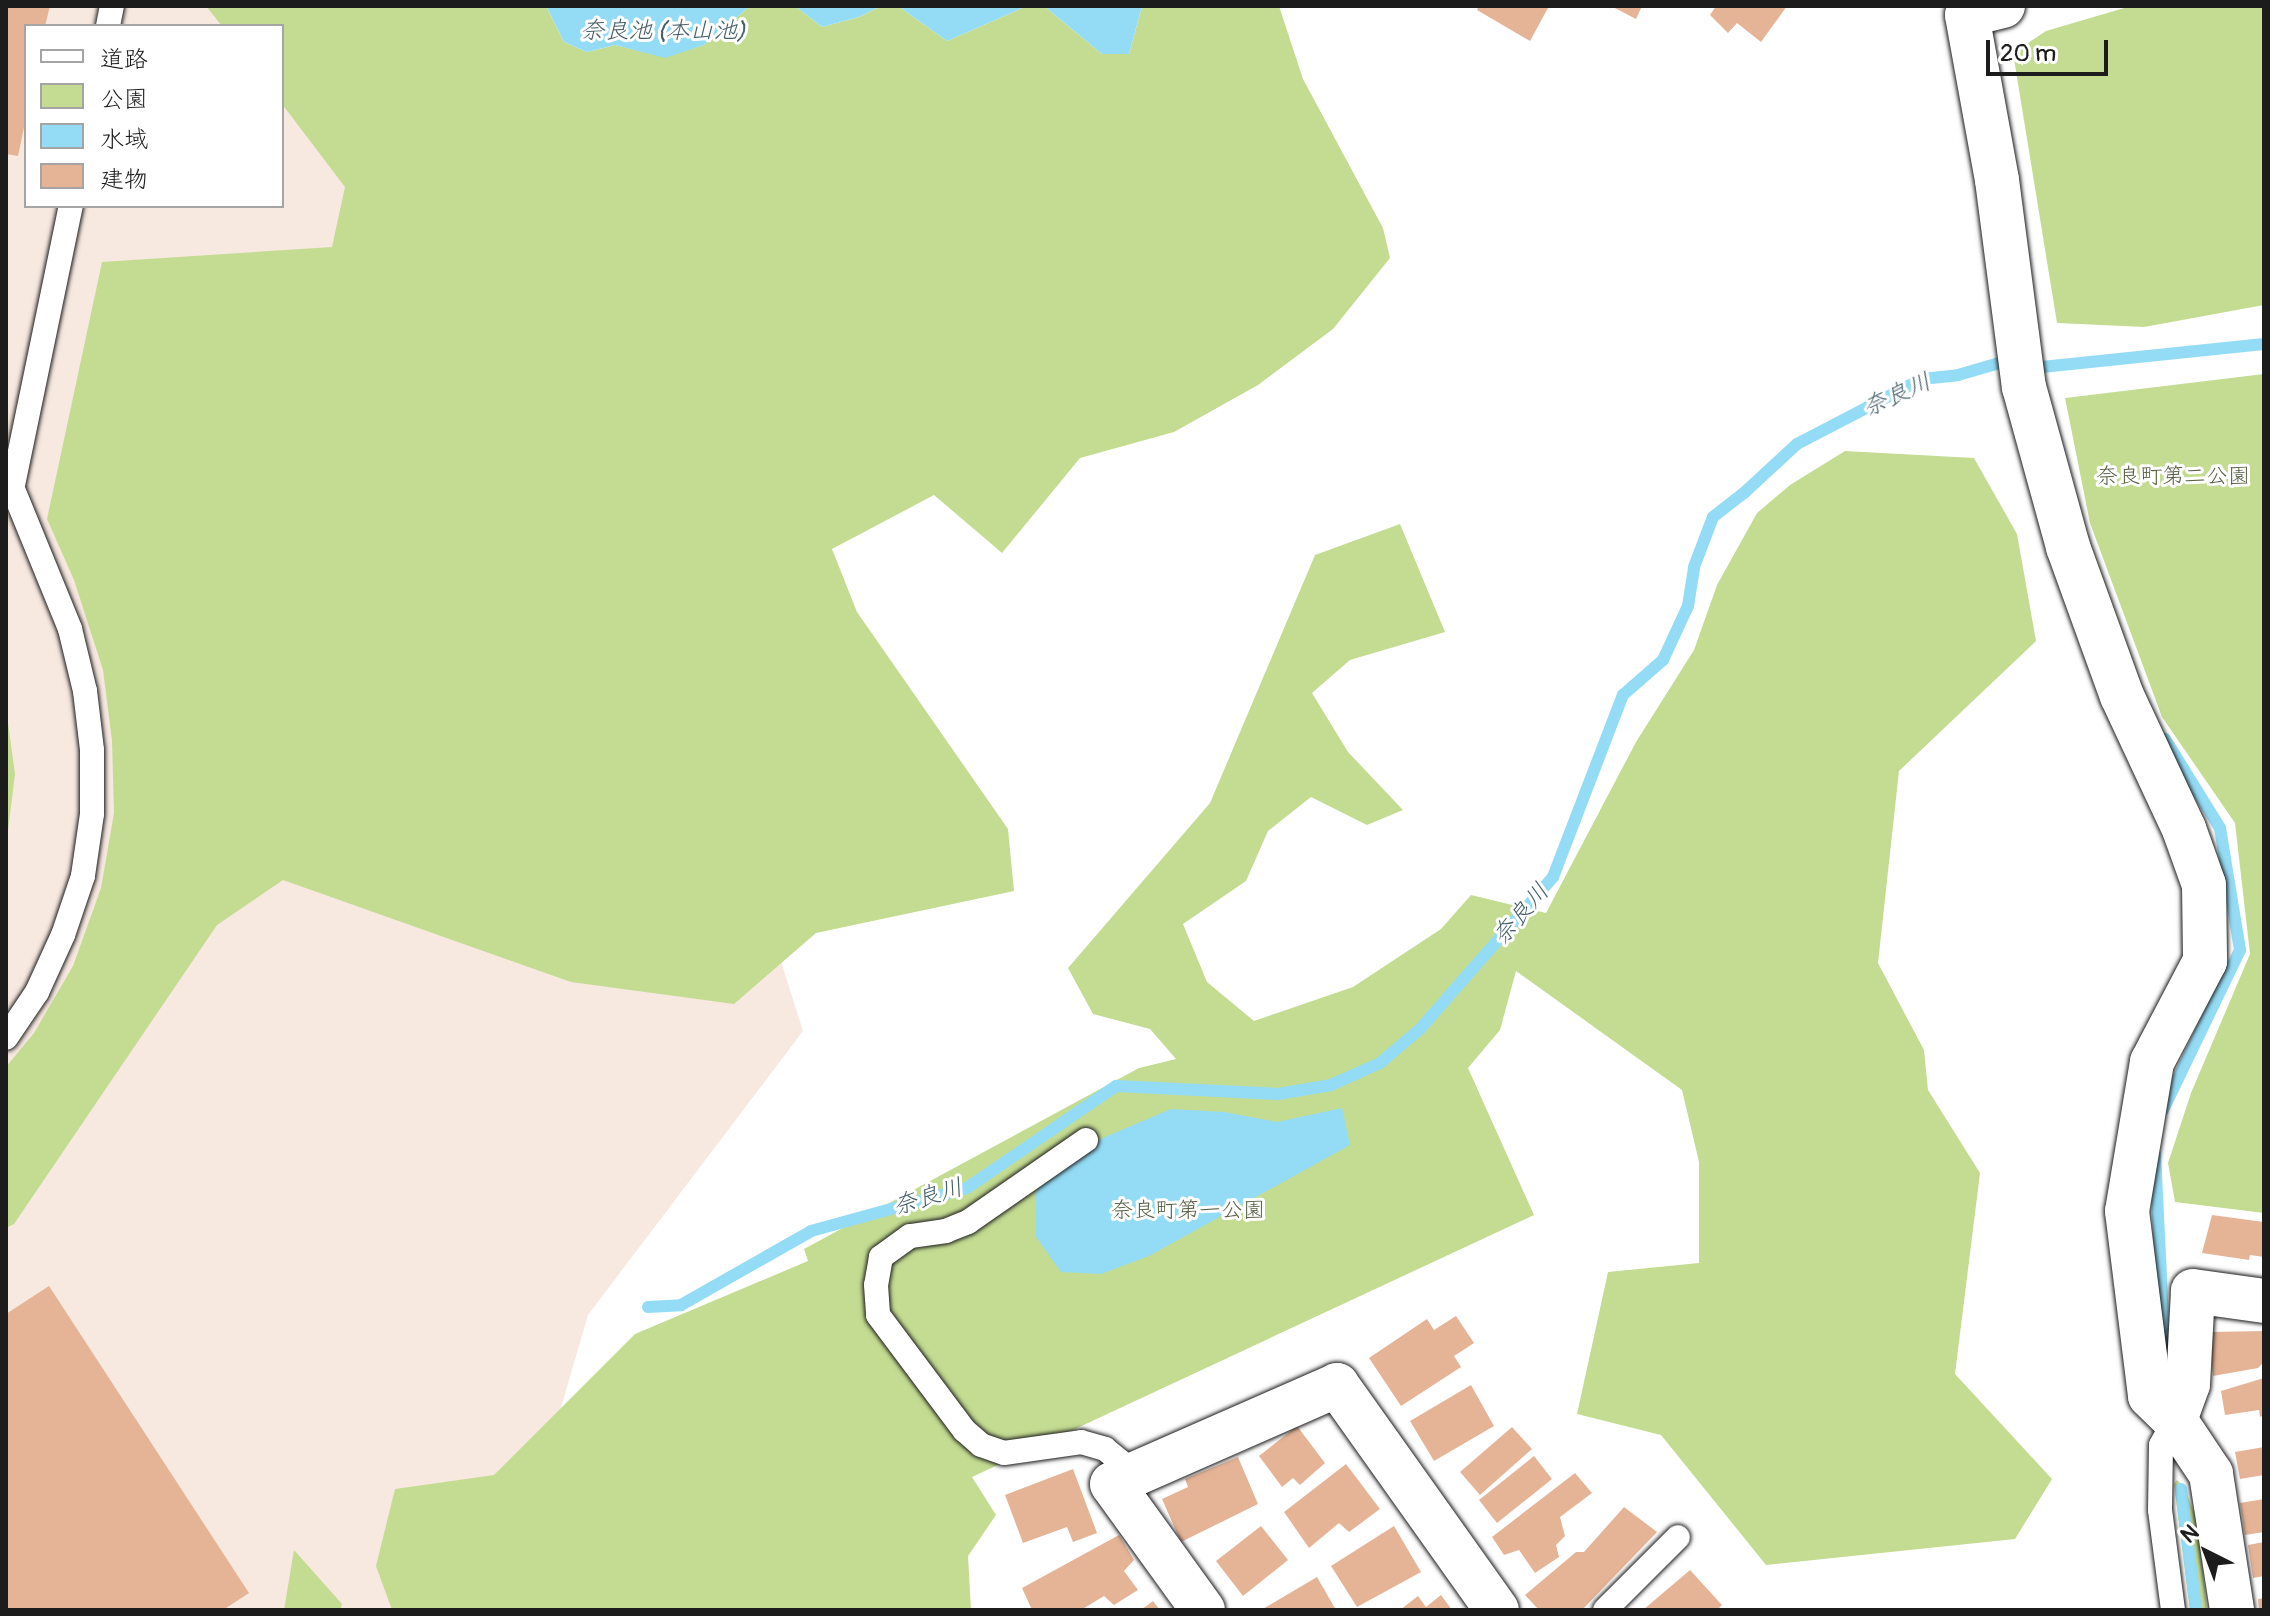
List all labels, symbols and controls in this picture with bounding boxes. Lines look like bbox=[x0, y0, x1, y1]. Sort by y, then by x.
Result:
water label: 奈良池 (本山池) bbox=[580, 17, 746, 45]
legend bbox=[24, 24, 284, 208]
scale bar bbox=[1990, 24, 2112, 74]
text: 20 m bbox=[2000, 39, 2056, 68]
text: 道路 bbox=[100, 45, 148, 74]
text: 公園 bbox=[100, 85, 148, 114]
text: 水域 bbox=[100, 125, 148, 154]
text: 建物 bbox=[100, 165, 148, 194]
water label: 奈良川 bbox=[1858, 367, 1936, 423]
park label: 奈良町第二公園 bbox=[2096, 464, 2250, 490]
water label: 奈良川 bbox=[1487, 877, 1555, 951]
water label: 奈良川 bbox=[889, 1173, 967, 1221]
park label: 奈良町第一公園 bbox=[1111, 1198, 1265, 1224]
north arrow bbox=[2166, 1512, 2246, 1592]
text: N bbox=[2175, 1519, 2205, 1550]

